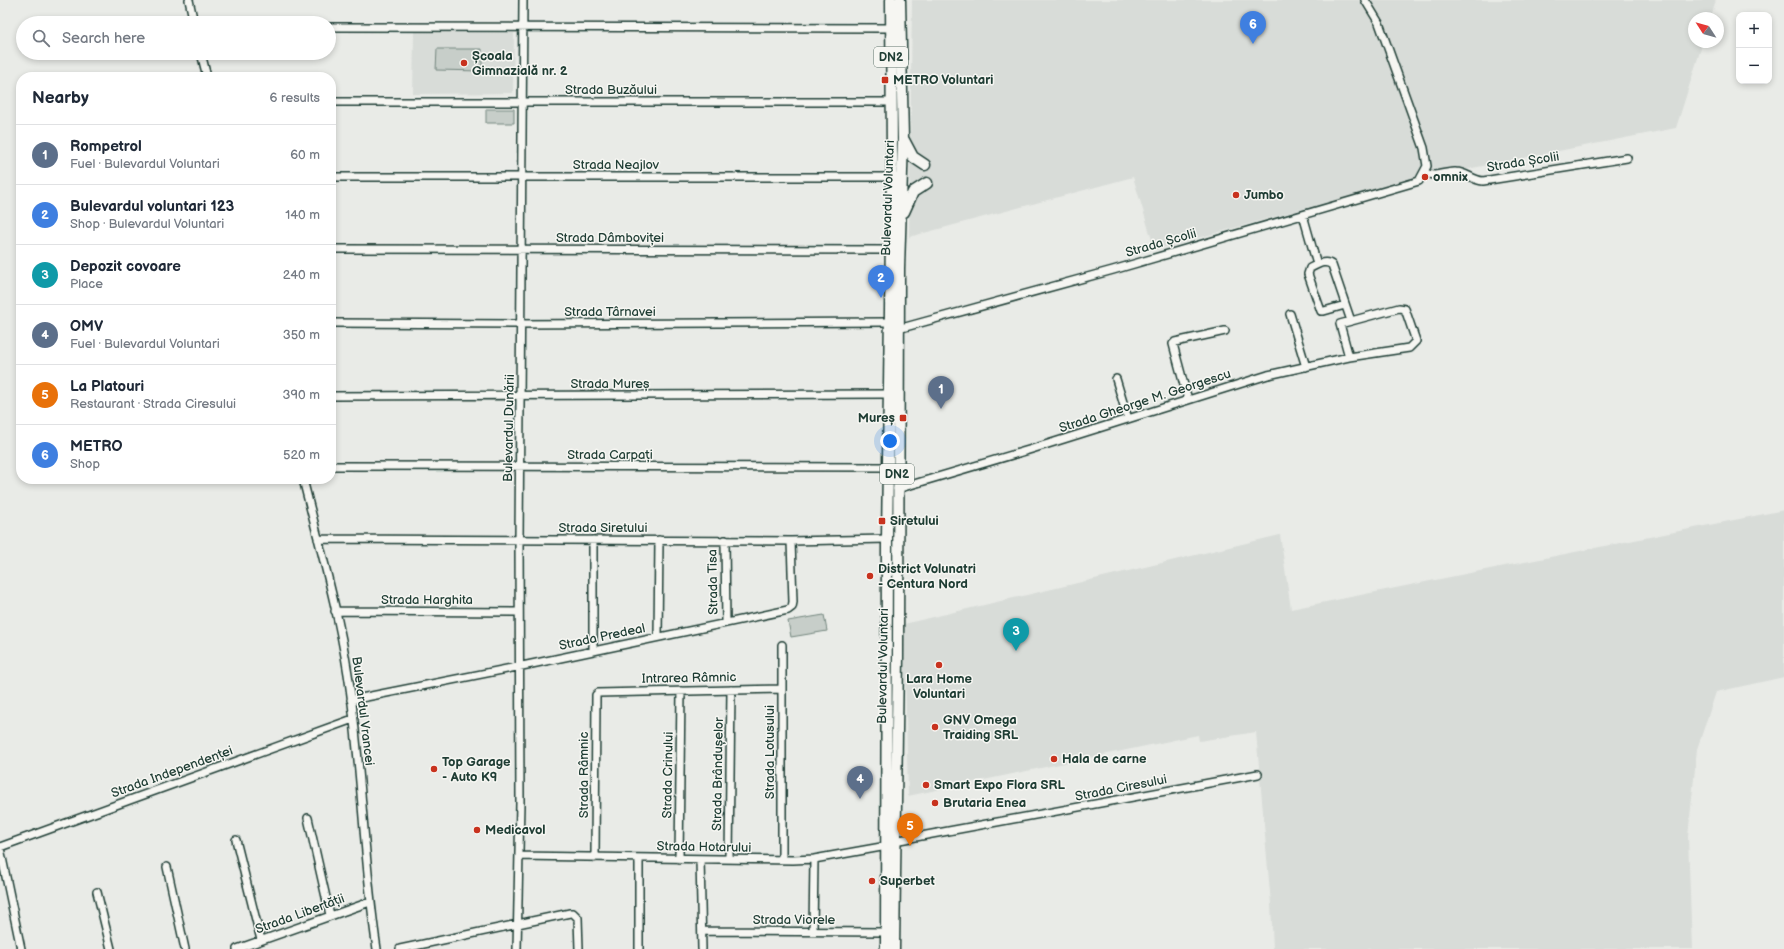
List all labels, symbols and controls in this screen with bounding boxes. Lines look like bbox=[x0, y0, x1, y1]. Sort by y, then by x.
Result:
pin: 6 bbox=[1240, 11, 1266, 44]
north arrow bbox=[1688, 12, 1724, 48]
map controls bbox=[1736, 12, 1772, 84]
button: + bbox=[1736, 12, 1772, 48]
search box bbox=[16, 16, 336, 60]
icon: search bbox=[30, 27, 52, 49]
text: Search here bbox=[62, 29, 145, 48]
road number: DN2 bbox=[874, 47, 908, 67]
place label: Școala Gimnazială nr. 2 bbox=[472, 48, 568, 79]
button: − bbox=[1736, 48, 1772, 84]
marker: Școala Gimnazială nr. 2 bbox=[459, 58, 469, 68]
place label: METRO Voluntari bbox=[893, 72, 994, 88]
marker: METRO Voluntari bbox=[880, 75, 890, 85]
street label: Strada Buzăului bbox=[565, 82, 657, 98]
text: Nearby bbox=[32, 88, 89, 108]
text: 6 results bbox=[270, 90, 320, 106]
text: Rompetrol bbox=[70, 137, 142, 156]
street label: Bulevardul Voluntari bbox=[878, 140, 898, 256]
text: 1 bbox=[42, 147, 48, 163]
text: 60 m bbox=[290, 147, 320, 163]
street label: Strada Școlii bbox=[1486, 148, 1560, 176]
text: Fuel · Bulevardul Voluntari bbox=[70, 156, 220, 172]
street label: Strada Neajlov bbox=[573, 157, 660, 173]
place label: omnix bbox=[1433, 169, 1468, 185]
marker: omnix bbox=[1420, 172, 1430, 182]
place label: Jumbo bbox=[1244, 187, 1284, 203]
marker: Jumbo bbox=[1231, 190, 1241, 200]
text: Bulevardul voluntari 123 bbox=[70, 197, 234, 216]
text: 2 bbox=[41, 207, 49, 223]
text: 140 m bbox=[285, 207, 320, 223]
text: Shop · Bulevardul Voluntari bbox=[70, 216, 224, 232]
street label: Strada Școlii bbox=[1124, 225, 1198, 261]
street label: Strada Dâmboviței bbox=[556, 230, 664, 246]
text: Depozit covoare bbox=[70, 257, 181, 276]
pin: 2 bbox=[868, 265, 894, 298]
text: 3 bbox=[41, 267, 49, 283]
text: 240 m bbox=[283, 267, 320, 283]
text: Place bbox=[70, 276, 103, 292]
street label: Strada Târnavei bbox=[564, 304, 656, 320]
text: OMV bbox=[70, 317, 103, 336]
text: 4 bbox=[41, 327, 49, 343]
text: 350 m bbox=[283, 327, 320, 343]
text: Fuel · Bulevardul Voluntari bbox=[70, 336, 220, 352]
street label: Strada Gheorge M. Georgescu bbox=[1057, 366, 1233, 436]
street label: Bulevardul Dunării bbox=[500, 374, 518, 482]
street label: Strada Mureș bbox=[570, 376, 650, 392]
pin: 1 bbox=[928, 376, 954, 409]
text: La Platouri bbox=[70, 377, 144, 396]
text: 5 bbox=[41, 387, 49, 403]
text: 390 m bbox=[283, 387, 320, 403]
text: Restaurant · Strada Ciresului bbox=[70, 396, 236, 412]
place label: Mureș bbox=[858, 410, 895, 426]
marker: Mureș bbox=[898, 413, 908, 423]
your location bbox=[880, 431, 900, 451]
text: METRO bbox=[70, 437, 122, 456]
text: 6 bbox=[41, 447, 49, 463]
text: 520 m bbox=[283, 447, 320, 463]
street label: Strada Carpați bbox=[567, 447, 653, 463]
text: Shop bbox=[70, 456, 100, 472]
road number: DN2 bbox=[880, 464, 914, 484]
place label: Siretului bbox=[890, 513, 939, 529]
marker: Siretului bbox=[877, 516, 887, 526]
street label: Strada Siretului bbox=[558, 520, 648, 536]
street label: Strada Tisa bbox=[704, 549, 722, 615]
place label: District Volunatri - Centura Nord bbox=[878, 561, 976, 592]
marker: District Volunatri - Centura Nord bbox=[865, 571, 875, 581]
street label: Strada Harghita bbox=[381, 592, 473, 608]
street label: Bulevardul Voluntari bbox=[874, 608, 892, 724]
pin: 3 bbox=[1003, 618, 1029, 651]
street label: Strada Predeal bbox=[557, 620, 647, 654]
street label: Bulevardul Vrancei bbox=[348, 655, 378, 767]
marker: Lara Home Voluntari bbox=[934, 660, 944, 670]
street label: Intrarea Râmnic bbox=[641, 669, 737, 687]
place label: Lara Home Voluntari bbox=[906, 671, 973, 702]
street label: Strada Lotusului bbox=[762, 705, 778, 799]
place label: GNV Omega Traiding SRL bbox=[943, 712, 1019, 743]
street label: Strada Brândușelor bbox=[709, 717, 727, 831]
marker: GNV Omega Traiding SRL bbox=[930, 722, 940, 732]
street label: Strada Râmnic bbox=[576, 732, 592, 818]
street label: Strada Crinului bbox=[659, 732, 677, 818]
street label: Strada Independenței bbox=[109, 743, 235, 801]
place label: Hala de carne bbox=[1062, 751, 1147, 767]
place label: Top Garage - Auto K9 bbox=[442, 754, 511, 785]
marker: Hala de carne bbox=[1049, 754, 1059, 764]
marker: Top Garage - Auto K9 bbox=[429, 764, 439, 774]
pin: 4 bbox=[847, 766, 873, 799]
street label: Strada Ciresului bbox=[1074, 771, 1168, 805]
place label: Smart Expo Flora SRL bbox=[934, 777, 1065, 793]
marker: Smart Expo Flora SRL bbox=[921, 780, 931, 790]
place label: Brutaria Enea bbox=[943, 795, 1026, 811]
marker: Brutaria Enea bbox=[930, 798, 940, 808]
pin: 5 bbox=[897, 813, 923, 846]
place label: Medicavol bbox=[485, 822, 546, 838]
marker: Medicavol bbox=[472, 825, 482, 835]
street label: Strada Hotarului bbox=[656, 838, 752, 856]
place label: Superbet bbox=[880, 873, 935, 889]
marker: Superbet bbox=[867, 876, 877, 886]
street label: Strada Libertății bbox=[253, 890, 347, 938]
street label: Strada Viorele bbox=[753, 912, 836, 928]

